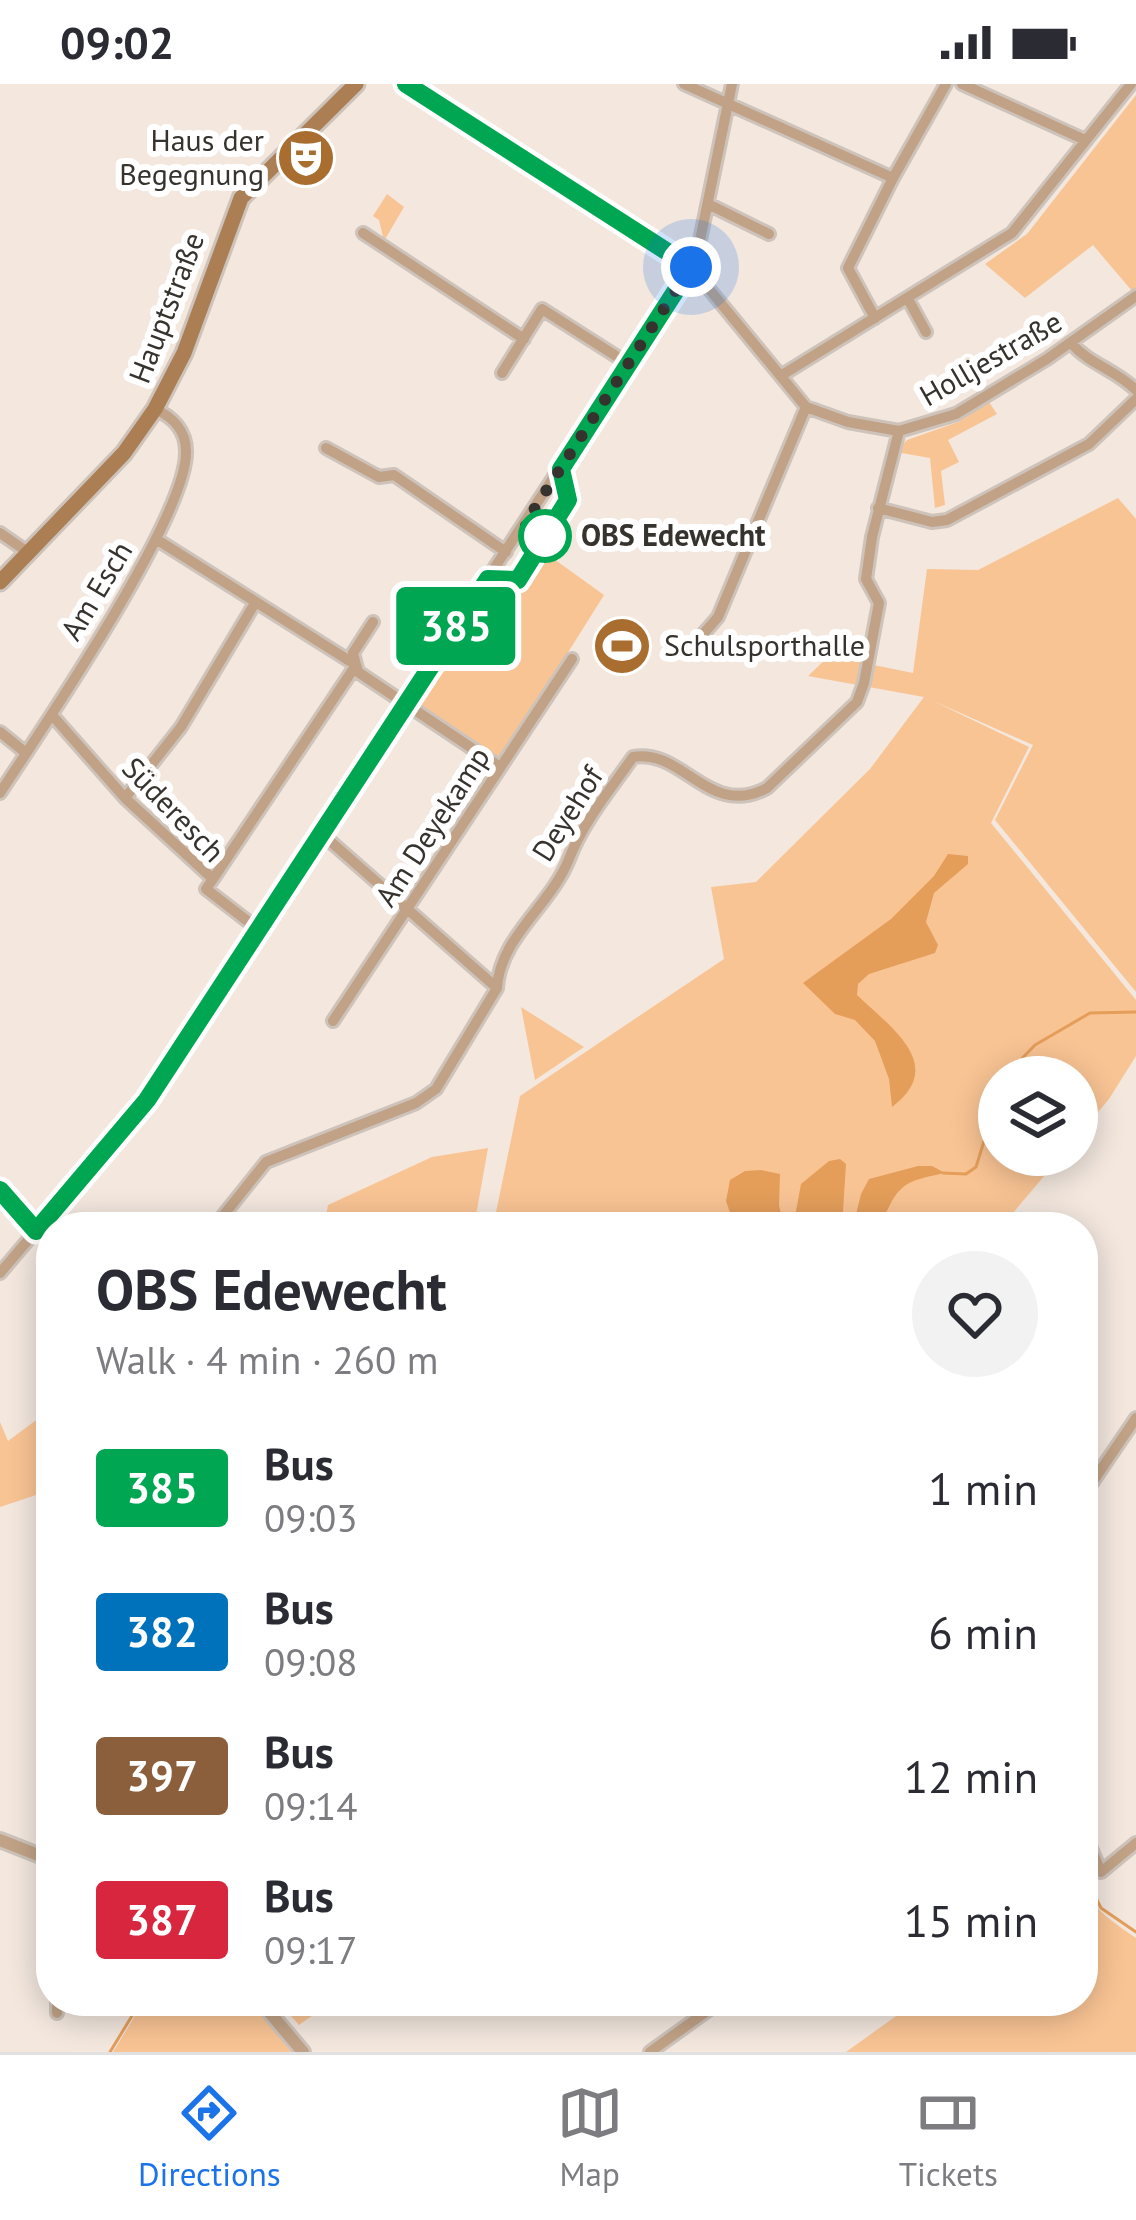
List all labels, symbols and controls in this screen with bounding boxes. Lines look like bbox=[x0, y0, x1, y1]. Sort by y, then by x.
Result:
text: 09:02 bbox=[60, 13, 174, 71]
place label: Haus der Begegnung bbox=[119, 120, 264, 193]
theatre icon: Haus der Begegnung bbox=[275, 127, 337, 189]
street label: Hauptstraße bbox=[119, 226, 212, 388]
your location bbox=[661, 237, 721, 297]
street label: Holljestraße bbox=[912, 301, 1068, 414]
marker: OBS Edewecht bbox=[520, 511, 570, 561]
place label: OBS Edewecht bbox=[581, 515, 766, 554]
street label: Am Esch bbox=[51, 534, 140, 647]
line badge: 385 bbox=[387, 587, 525, 665]
text: 385 bbox=[420, 598, 492, 653]
sports icon: Schulsporthalle bbox=[591, 615, 653, 677]
place label: Schulsporthalle bbox=[664, 625, 865, 664]
street label: Am Deyekamp bbox=[366, 739, 498, 913]
street label: Süderesch bbox=[114, 748, 234, 870]
street label: Deyehof bbox=[522, 757, 612, 868]
map controls bbox=[978, 1056, 1098, 1176]
button: layers bbox=[978, 1056, 1098, 1176]
button: heart bbox=[912, 1251, 1038, 1377]
text: OBS Edewecht bbox=[96, 1252, 447, 1326]
text: Walk · 4 min · 260 m bbox=[96, 1334, 438, 1385]
text: Bus bbox=[264, 1434, 334, 1492]
text: 1 min bbox=[928, 1459, 1038, 1517]
text: 385 bbox=[126, 1460, 198, 1515]
text: 09:03 bbox=[264, 1492, 358, 1543]
text: Bus bbox=[264, 1578, 334, 1636]
text: 6 min bbox=[928, 1603, 1038, 1661]
text: 382 bbox=[126, 1604, 198, 1659]
text: 09:08 bbox=[264, 1636, 358, 1687]
text: Bus bbox=[264, 1722, 334, 1780]
text: 12 min bbox=[904, 1747, 1038, 1805]
text: 397 bbox=[126, 1748, 198, 1803]
text: 09:14 bbox=[264, 1780, 358, 1831]
text: Bus bbox=[264, 1866, 334, 1924]
text: 15 min bbox=[904, 1891, 1038, 1949]
text: 387 bbox=[126, 1892, 198, 1947]
text: 09:17 bbox=[264, 1924, 358, 1975]
tab: Directions bbox=[138, 2080, 281, 2195]
tab: Map bbox=[557, 2080, 623, 2195]
tab: Tickets bbox=[899, 2080, 998, 2195]

